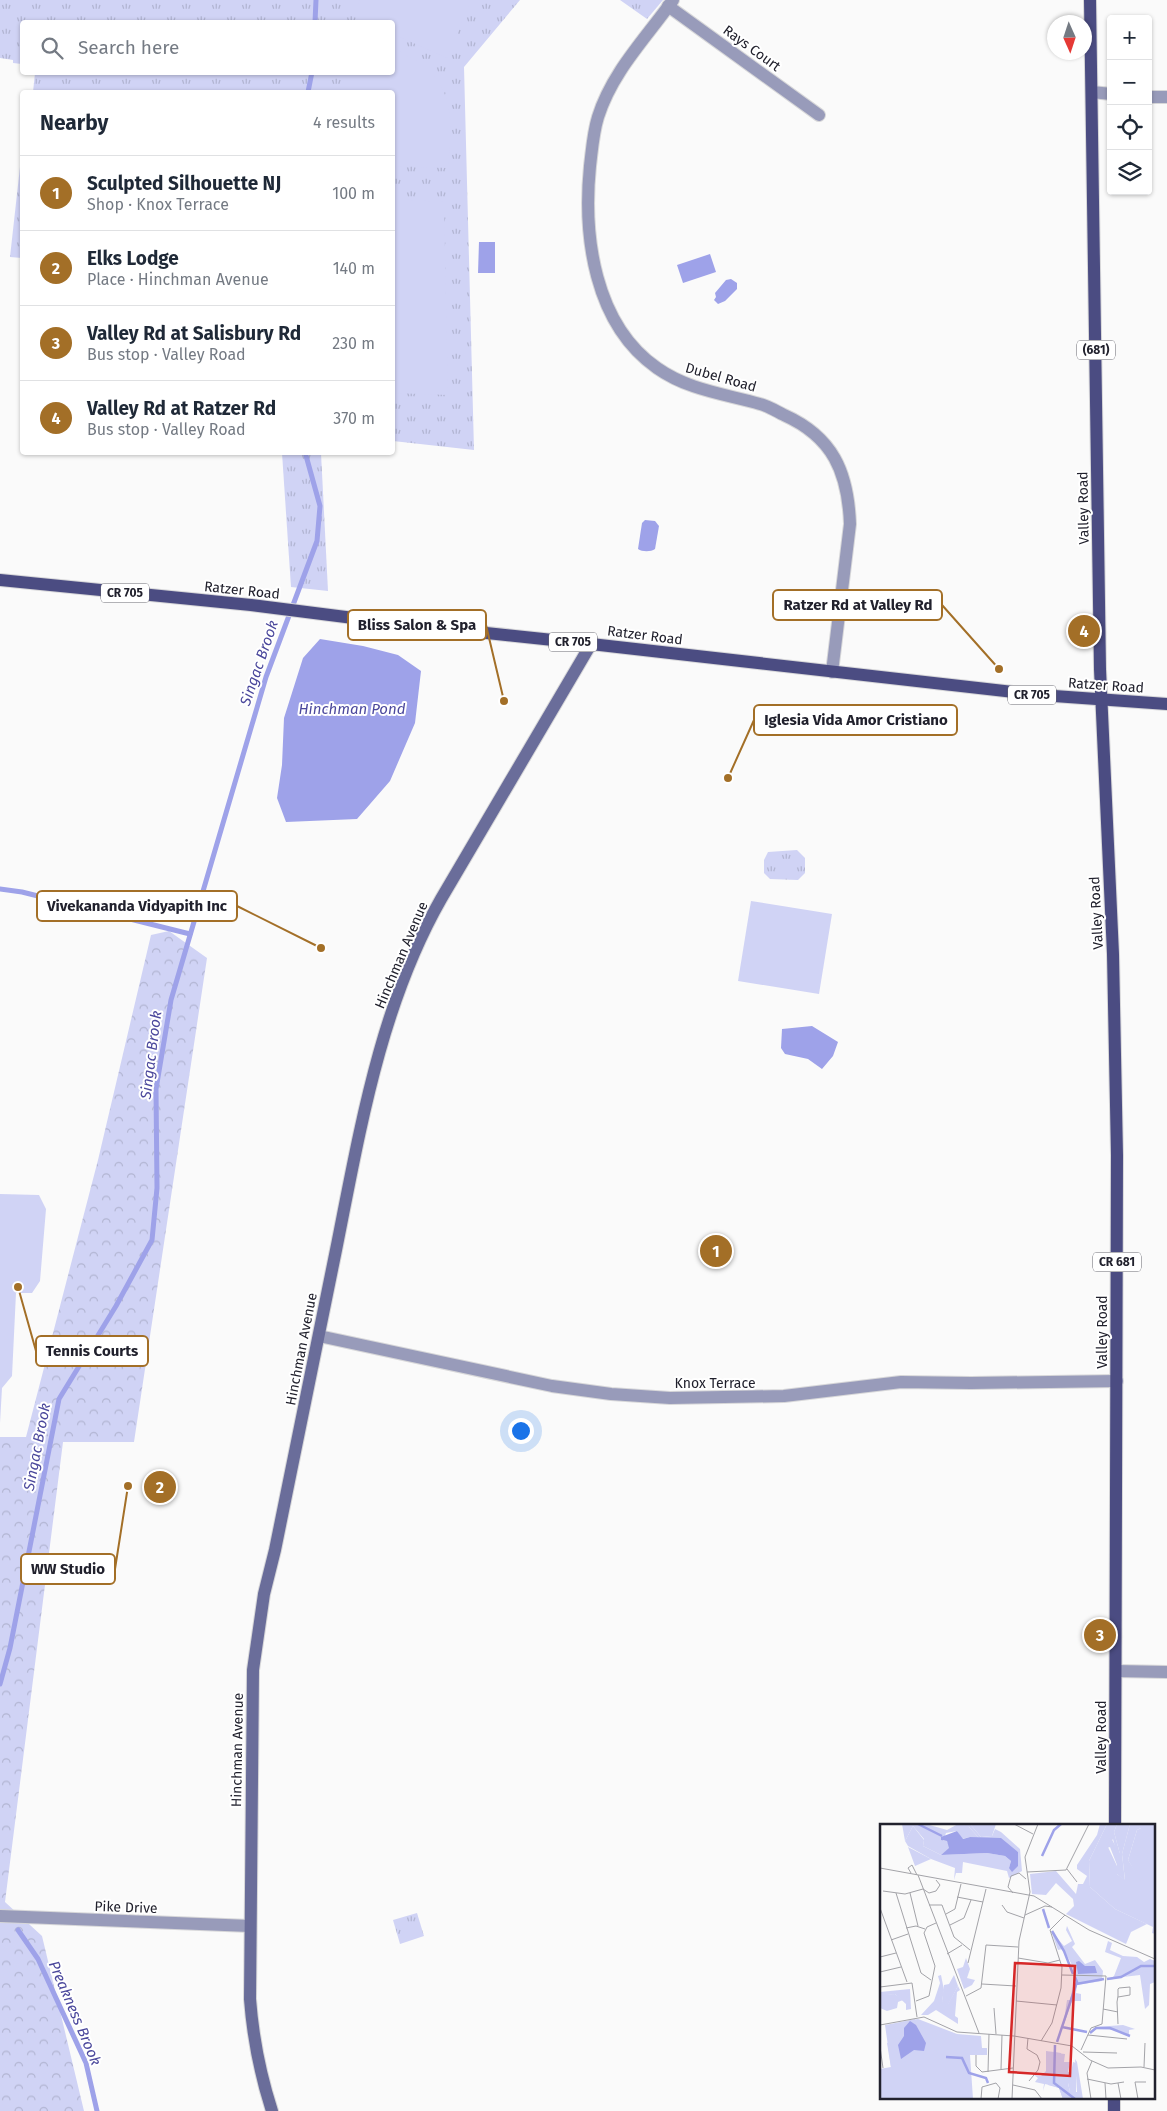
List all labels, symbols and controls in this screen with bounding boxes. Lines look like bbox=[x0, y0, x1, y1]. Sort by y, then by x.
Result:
north arrow bbox=[1047, 15, 1092, 60]
map controls bbox=[1107, 15, 1152, 195]
button: + bbox=[1107, 15, 1152, 60]
search box bbox=[20, 20, 395, 75]
street label: Rays Court bbox=[720, 22, 785, 76]
icon: search bbox=[38, 34, 66, 62]
text: Search here bbox=[78, 36, 179, 59]
button: − bbox=[1107, 60, 1152, 105]
button: locate bbox=[1107, 105, 1152, 150]
text: Nearby bbox=[40, 110, 108, 136]
text: 4 results bbox=[313, 113, 375, 132]
button: layers bbox=[1107, 150, 1152, 195]
text: Sculpted Silhouette NJ bbox=[87, 172, 281, 195]
text: 1 bbox=[52, 184, 60, 203]
text: 100 m bbox=[332, 184, 375, 203]
text: Shop · Knox Terrace bbox=[87, 195, 229, 214]
text: Elks Lodge bbox=[87, 247, 179, 270]
text: 2 bbox=[52, 259, 60, 278]
text: 140 m bbox=[333, 259, 375, 278]
text: Place · Hinchman Avenue bbox=[87, 270, 269, 289]
text: Valley Rd at Salisbury Rd bbox=[87, 322, 301, 345]
text: 3 bbox=[52, 334, 60, 353]
text: 230 m bbox=[332, 334, 375, 353]
road number: (681) bbox=[1077, 340, 1115, 360]
text: Bus stop · Valley Road bbox=[87, 345, 246, 364]
street label: Dubel Road bbox=[683, 359, 758, 396]
text: Valley Rd at Ratzer Rd bbox=[87, 397, 276, 420]
text: 4 bbox=[51, 409, 61, 428]
text: 370 m bbox=[333, 409, 375, 428]
text: Bus stop · Valley Road bbox=[87, 420, 246, 439]
street label: Valley Road bbox=[1074, 471, 1093, 545]
street label: Ratzer Road bbox=[203, 578, 281, 603]
road number: CR 705 bbox=[101, 584, 149, 602]
callout: Ratzer Rd at Valley Rd bbox=[773, 590, 942, 620]
text: Ratzer Rd at Valley Rd bbox=[783, 596, 933, 614]
callout: Bliss Salon & Spa bbox=[348, 610, 486, 640]
pin: 4 bbox=[1068, 612, 1100, 650]
text: Bliss Salon & Spa bbox=[358, 616, 476, 634]
water label: Singac Brook bbox=[236, 618, 282, 709]
street label: Ratzer Road bbox=[606, 622, 684, 649]
road number: CR 705 bbox=[549, 632, 597, 652]
street label: Ratzer Road bbox=[1067, 674, 1144, 697]
road number: CR 705 bbox=[1008, 686, 1056, 704]
water label: Hinchman Pond bbox=[299, 700, 406, 718]
callout: Iglesia Vida Amor Cristiano bbox=[754, 705, 957, 735]
text: Iglesia Vida Amor Cristiano bbox=[764, 711, 948, 729]
street label: Valley Road bbox=[1086, 876, 1107, 950]
callout: Vivekananda Vidyapith Inc bbox=[37, 891, 237, 921]
text: Vivekananda Vidyapith Inc bbox=[46, 897, 228, 915]
street label: Hinchman Avenue bbox=[371, 899, 432, 1011]
water label: Singac Brook bbox=[137, 1010, 165, 1101]
pin: 1 bbox=[700, 1232, 732, 1270]
road number: CR 681 bbox=[1093, 1252, 1141, 1272]
street label: Hinchman Avenue bbox=[282, 1291, 321, 1407]
street label: Valley Road bbox=[1094, 1295, 1111, 1369]
callout: Tennis Courts bbox=[36, 1336, 148, 1366]
text: Tennis Courts bbox=[46, 1342, 138, 1360]
street label: Knox Terrace bbox=[674, 1375, 756, 1392]
water label: Singac Brook bbox=[19, 1402, 54, 1493]
your location bbox=[508, 1418, 534, 1444]
pin: 2 bbox=[144, 1468, 176, 1506]
callout: WW Studio bbox=[21, 1554, 115, 1584]
text: WW Studio bbox=[31, 1560, 105, 1578]
pin: 3 bbox=[1084, 1616, 1116, 1654]
street label: Hinchman Avenue bbox=[228, 1693, 247, 1807]
street label: Valley Road bbox=[1093, 1700, 1110, 1774]
inset map bbox=[880, 1824, 1154, 2098]
street label: Pike Drive bbox=[94, 1898, 158, 1917]
water label: Preakness Brook bbox=[45, 1958, 105, 2068]

